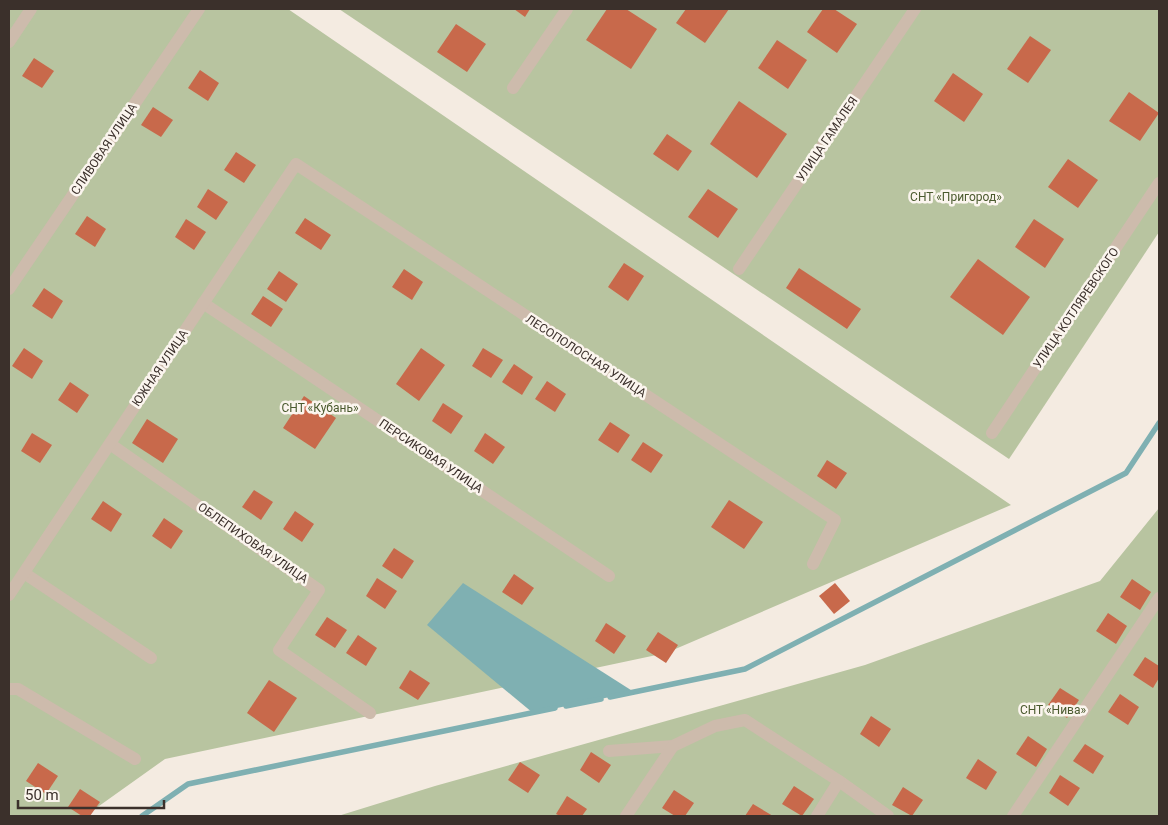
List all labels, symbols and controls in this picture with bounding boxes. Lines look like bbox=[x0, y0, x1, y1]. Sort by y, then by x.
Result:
street label: УЛИЦА ГАМАЛЕЯ bbox=[794, 94, 860, 184]
street label: СЛИВОВАЯ УЛИЦА bbox=[68, 100, 140, 197]
park label: СНТ «Пригород» bbox=[910, 190, 1002, 204]
street label: УЛИЦА КОТЛЯРЕВСКОГО bbox=[1030, 245, 1122, 371]
street label: ЛЕСОПОЛОСНАЯ УЛИЦА bbox=[523, 312, 649, 400]
street label: ЮЖНАЯ УЛИЦА bbox=[129, 327, 191, 409]
park label: СНТ «Кубань» bbox=[281, 401, 359, 415]
street label: ПЕРСИКОВАЯ УЛИЦА bbox=[377, 416, 486, 496]
street label: ОБЛЕПИХОВАЯ УЛИЦА bbox=[195, 500, 311, 586]
park label: СНТ «Нива» bbox=[1020, 703, 1086, 717]
scale bar bbox=[18, 778, 164, 810]
text: 50 m bbox=[25, 786, 59, 804]

